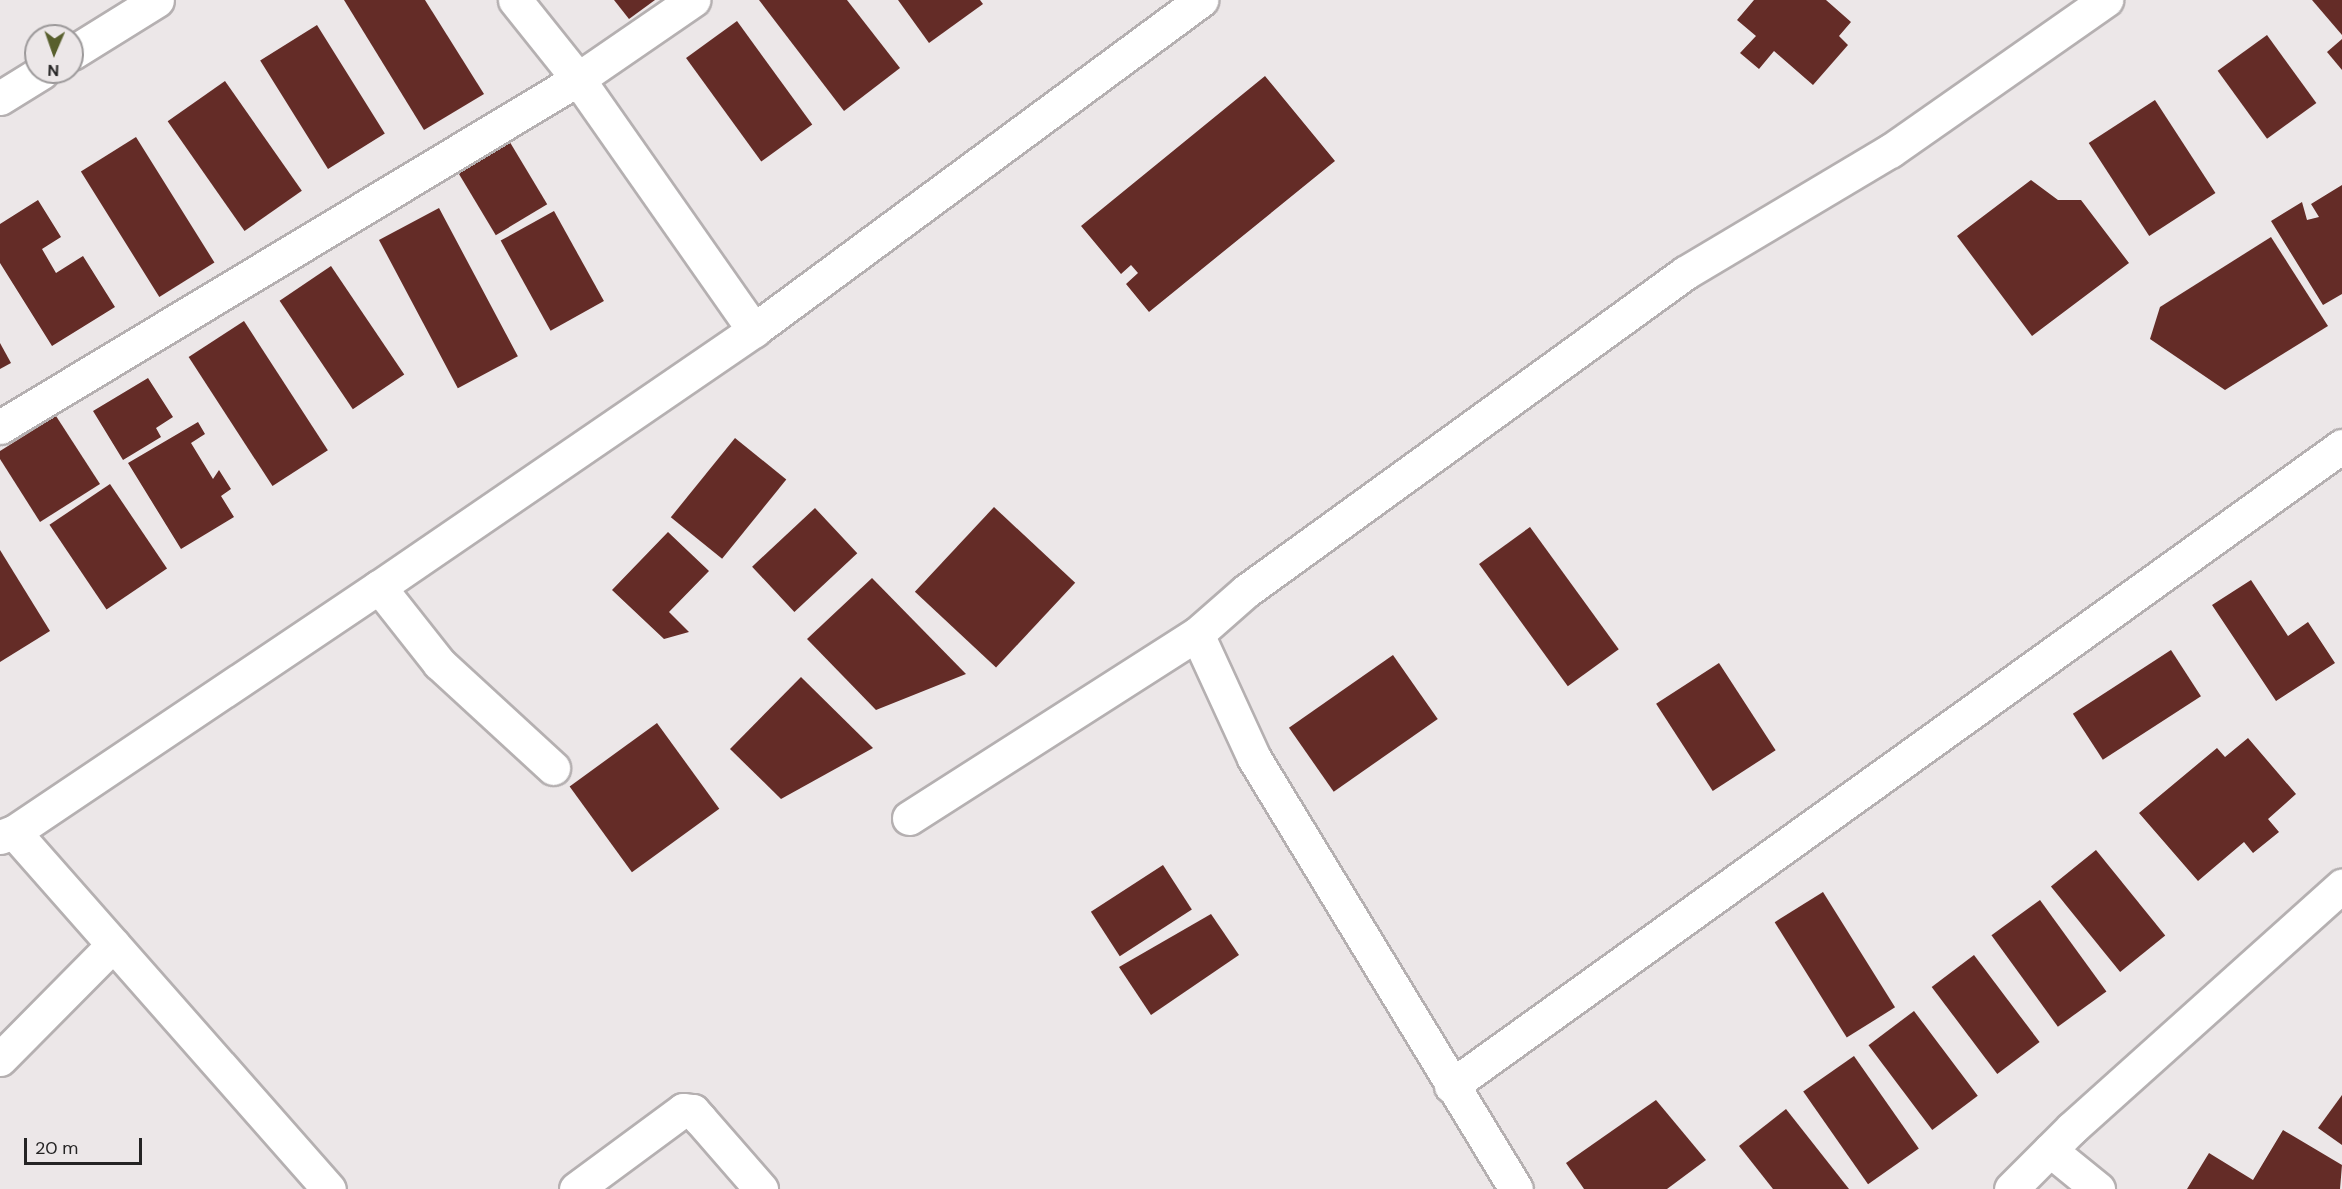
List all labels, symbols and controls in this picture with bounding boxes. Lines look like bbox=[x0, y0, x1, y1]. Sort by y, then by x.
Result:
north arrow bbox=[24, 24, 84, 84]
text: N bbox=[47, 60, 60, 81]
scale bar bbox=[27, 1126, 146, 1164]
text: 20 m bbox=[35, 1136, 78, 1160]

